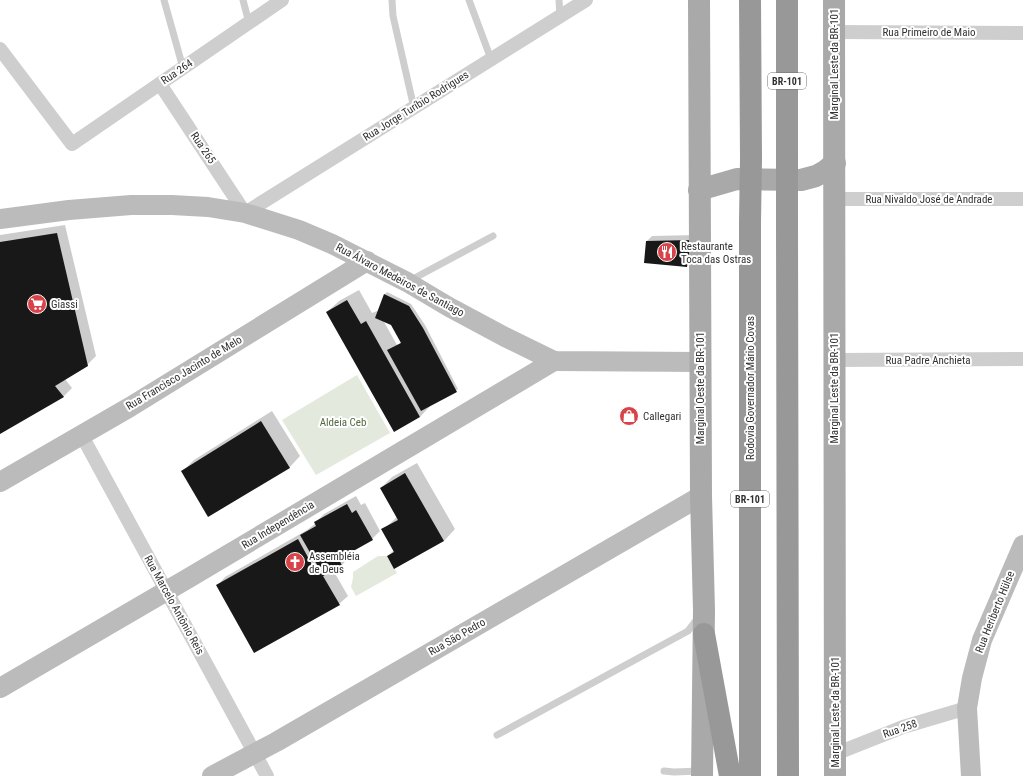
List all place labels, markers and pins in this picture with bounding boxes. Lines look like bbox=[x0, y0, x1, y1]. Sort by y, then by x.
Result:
place label: Restaurante Toca das Ostras bbox=[681, 240, 751, 266]
restaurant icon: Restaurante Toca das Ostras bbox=[656, 241, 678, 263]
supermarket icon: Giassi bbox=[26, 293, 48, 315]
place label: Giassi bbox=[51, 298, 78, 311]
shop icon: Callegari bbox=[618, 405, 640, 427]
place label: Callegari bbox=[643, 410, 681, 423]
place label: Assembléia de Deus bbox=[309, 550, 360, 576]
church icon: Assembléia de Deus bbox=[284, 551, 306, 573]

